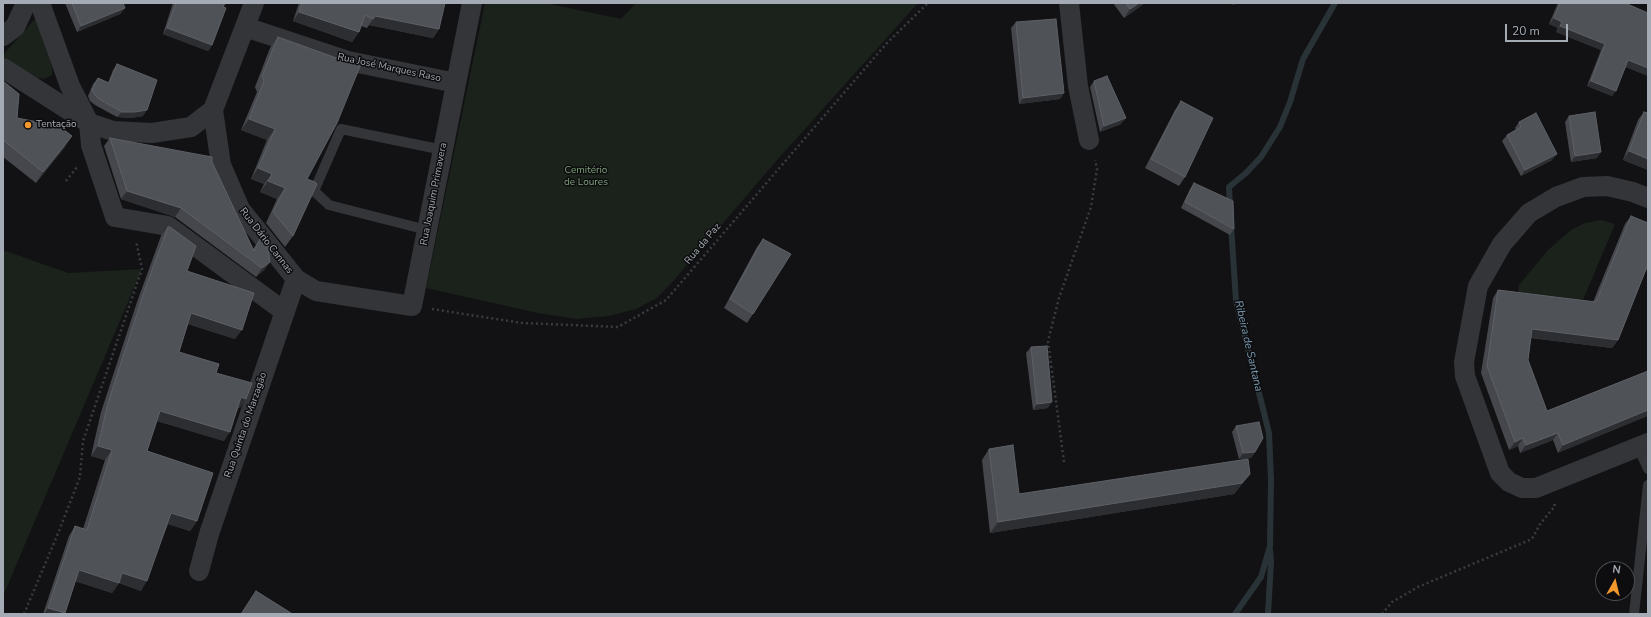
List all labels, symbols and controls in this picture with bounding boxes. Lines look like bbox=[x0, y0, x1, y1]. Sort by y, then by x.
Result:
scale bar bbox=[1507, 16, 1570, 42]
text: 20 m bbox=[1512, 23, 1540, 39]
street label: Rua José Marques Raso bbox=[336, 51, 442, 85]
place label: Tentação bbox=[36, 119, 77, 131]
marker: Tentação bbox=[23, 120, 33, 130]
street label: Rua Joaquim Primavera bbox=[418, 142, 450, 246]
park label: Cemitério de Loures bbox=[564, 165, 608, 188]
street label: Rua Dário Cannas bbox=[237, 206, 295, 276]
street label: Rua da Paz bbox=[682, 221, 724, 267]
water label: Ribeira de Santana bbox=[1231, 299, 1265, 393]
street label: Rua Quinta do Marzagão bbox=[222, 371, 270, 479]
north arrow bbox=[1595, 561, 1635, 601]
text: N bbox=[1611, 562, 1622, 578]

